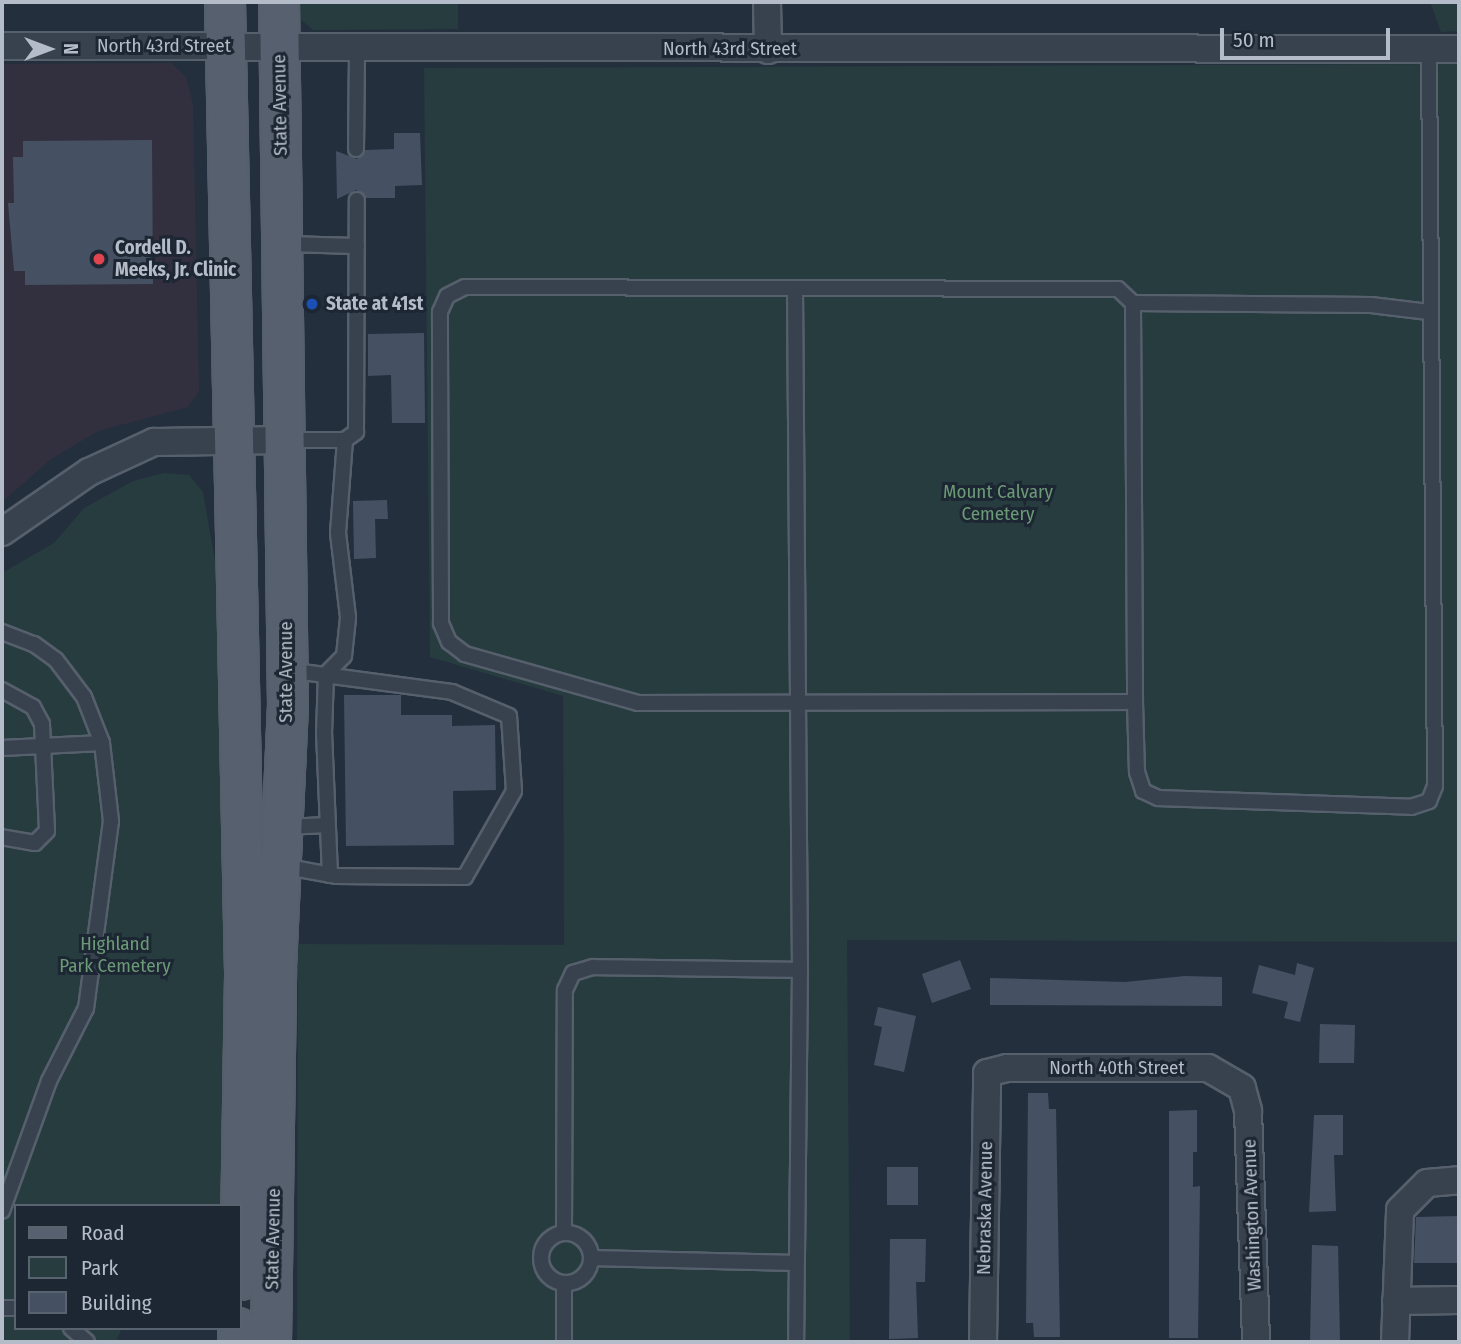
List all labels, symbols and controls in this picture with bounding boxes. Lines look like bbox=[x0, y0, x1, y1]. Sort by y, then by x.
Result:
north arrow bbox=[14, 14, 84, 84]
scale bar bbox=[1223, 14, 1393, 58]
text: 50 m bbox=[1233, 27, 1275, 53]
street label: North 43rd Street bbox=[97, 35, 231, 57]
street label: North 43rd Street bbox=[663, 38, 797, 60]
text: N bbox=[59, 43, 82, 55]
street label: State Avenue bbox=[268, 54, 292, 156]
place label: Cordell D. Meeks, Jr. Clinic bbox=[115, 237, 236, 281]
marker: Cordell D. Meeks, Jr. Clinic bbox=[89, 249, 109, 269]
place label: State at 41st bbox=[326, 293, 423, 315]
marker: State at 41st bbox=[304, 296, 320, 312]
park label: Mount Calvary Cemetery bbox=[943, 481, 1053, 525]
street label: State Avenue bbox=[275, 621, 297, 723]
park label: Highland Park Cemetery bbox=[59, 933, 171, 977]
street label: North 40th Street bbox=[1049, 1057, 1185, 1079]
street label: Washington Avenue bbox=[1238, 1139, 1266, 1291]
street label: Nebraska Avenue bbox=[972, 1141, 998, 1275]
street label: State Avenue bbox=[261, 1188, 285, 1290]
legend bbox=[14, 1204, 242, 1330]
text: Road bbox=[81, 1220, 125, 1246]
text: Park bbox=[81, 1255, 118, 1281]
text: Building bbox=[81, 1290, 152, 1316]

